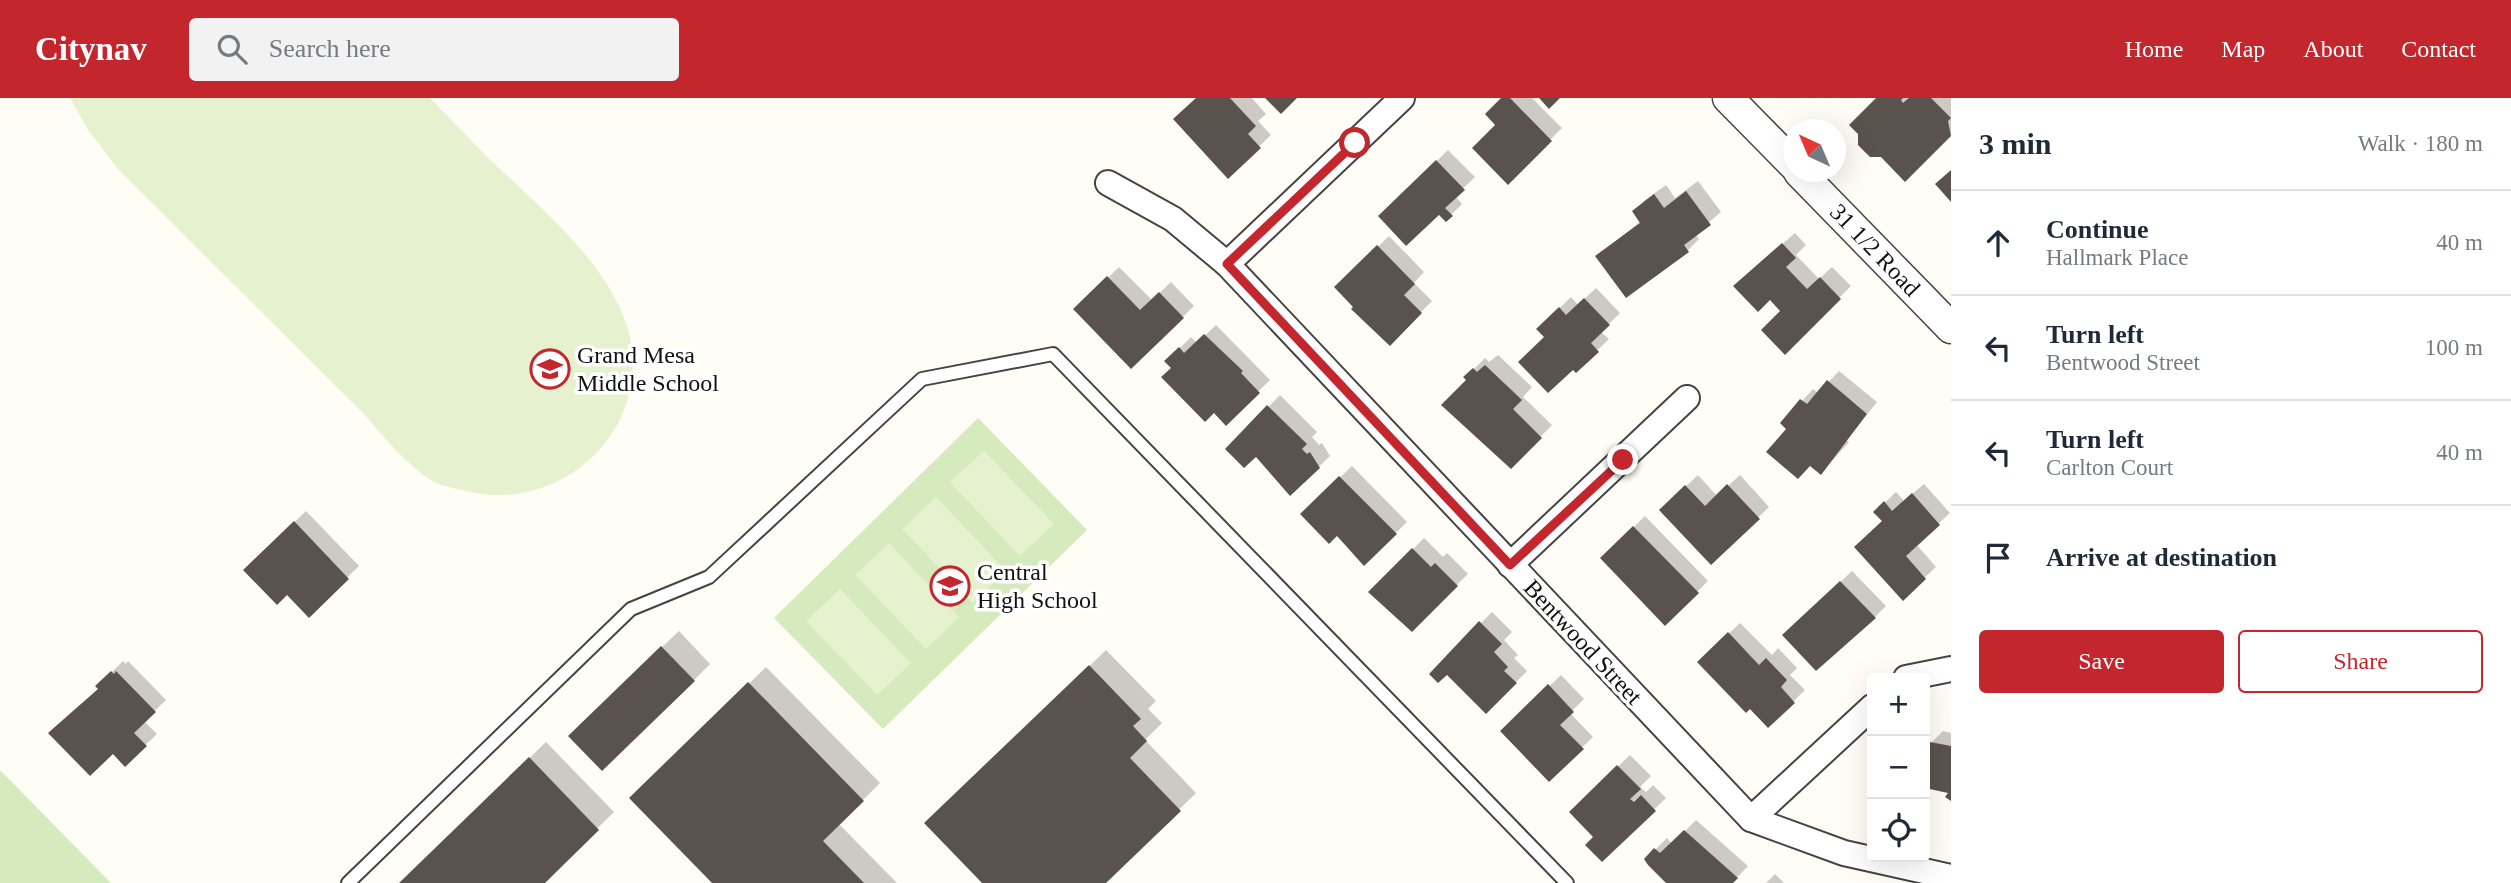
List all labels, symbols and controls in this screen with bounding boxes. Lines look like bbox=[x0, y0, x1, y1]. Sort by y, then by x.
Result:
search box bbox=[189, 18, 679, 81]
icon: search bbox=[213, 30, 251, 68]
text: Citynav bbox=[35, 31, 147, 67]
text: Search here bbox=[269, 34, 391, 63]
text: Home bbox=[2125, 36, 2183, 62]
text: Map bbox=[2221, 36, 2265, 62]
text: About bbox=[2303, 36, 2363, 62]
text: Contact bbox=[2401, 36, 2476, 62]
north arrow bbox=[1783, 119, 1846, 182]
route start bbox=[1339, 127, 1370, 158]
text: 3 min bbox=[1979, 127, 2052, 160]
text: Walk · 180 m bbox=[2358, 131, 2483, 156]
street label: 31 1/2 Road bbox=[1825, 199, 1925, 301]
text: Continue bbox=[2046, 215, 2149, 244]
icon: ahead bbox=[1979, 224, 2017, 262]
text: 40 m bbox=[2436, 230, 2483, 255]
text: Hallmark Place bbox=[2046, 245, 2188, 270]
text: Turn left bbox=[2046, 320, 2144, 349]
icon: left bbox=[1979, 329, 2017, 367]
text: 100 m bbox=[2425, 335, 2483, 360]
place label: Grand Mesa Middle School bbox=[577, 342, 719, 396]
school or university icon: Grand Mesa Middle School bbox=[529, 348, 571, 390]
text: Bentwood Street bbox=[2046, 350, 2200, 375]
text: Turn left bbox=[2046, 425, 2144, 454]
icon: left bbox=[1979, 434, 2017, 472]
text: 40 m bbox=[2436, 440, 2483, 465]
route end bbox=[1607, 444, 1638, 475]
text: Carlton Court bbox=[2046, 455, 2173, 480]
icon: arrive bbox=[1979, 539, 2017, 577]
text: Arrive at destination bbox=[2046, 543, 2277, 572]
place label: Central High School bbox=[977, 559, 1098, 613]
school or university icon: Central High School bbox=[929, 565, 971, 607]
street label: Bentwood Street bbox=[1519, 574, 1648, 710]
button: Save bbox=[1979, 630, 2224, 693]
button: Share bbox=[2238, 630, 2483, 693]
map controls bbox=[1867, 673, 1930, 862]
button: + bbox=[1867, 673, 1930, 736]
button: − bbox=[1867, 736, 1930, 799]
button: locate bbox=[1867, 799, 1930, 862]

